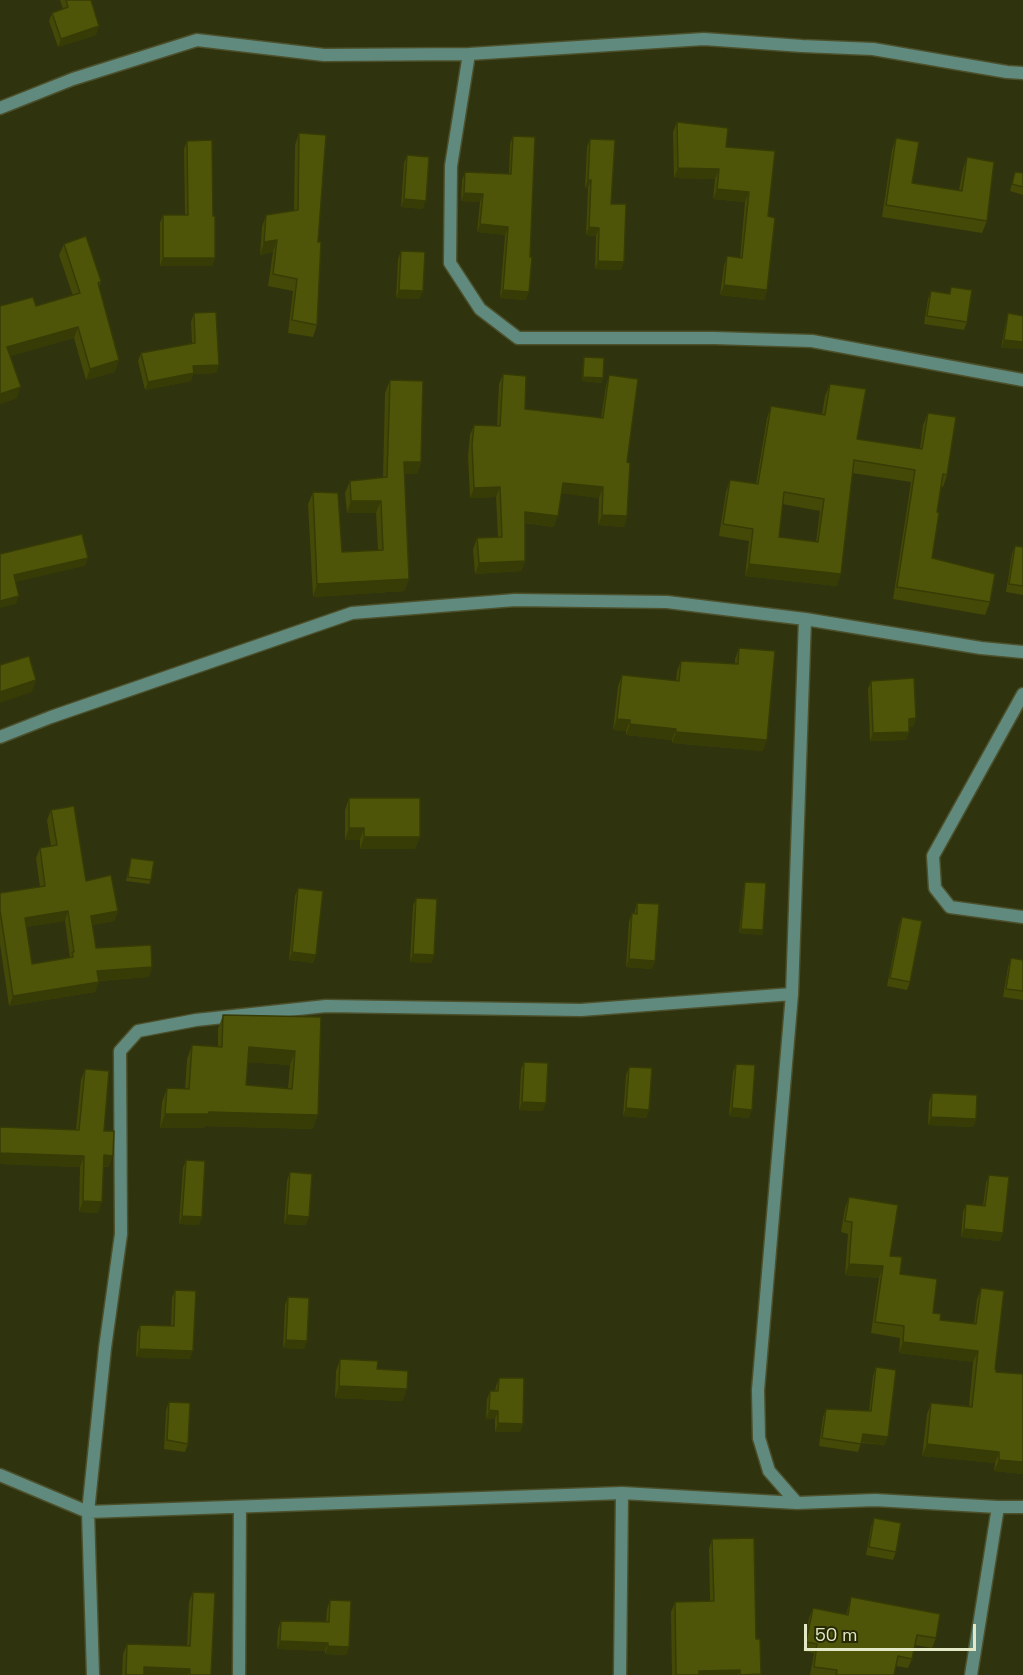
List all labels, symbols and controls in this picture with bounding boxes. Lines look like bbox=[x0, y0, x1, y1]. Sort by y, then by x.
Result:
scale bar bbox=[807, 1612, 980, 1650]
text: 50 m bbox=[815, 1623, 857, 1646]

